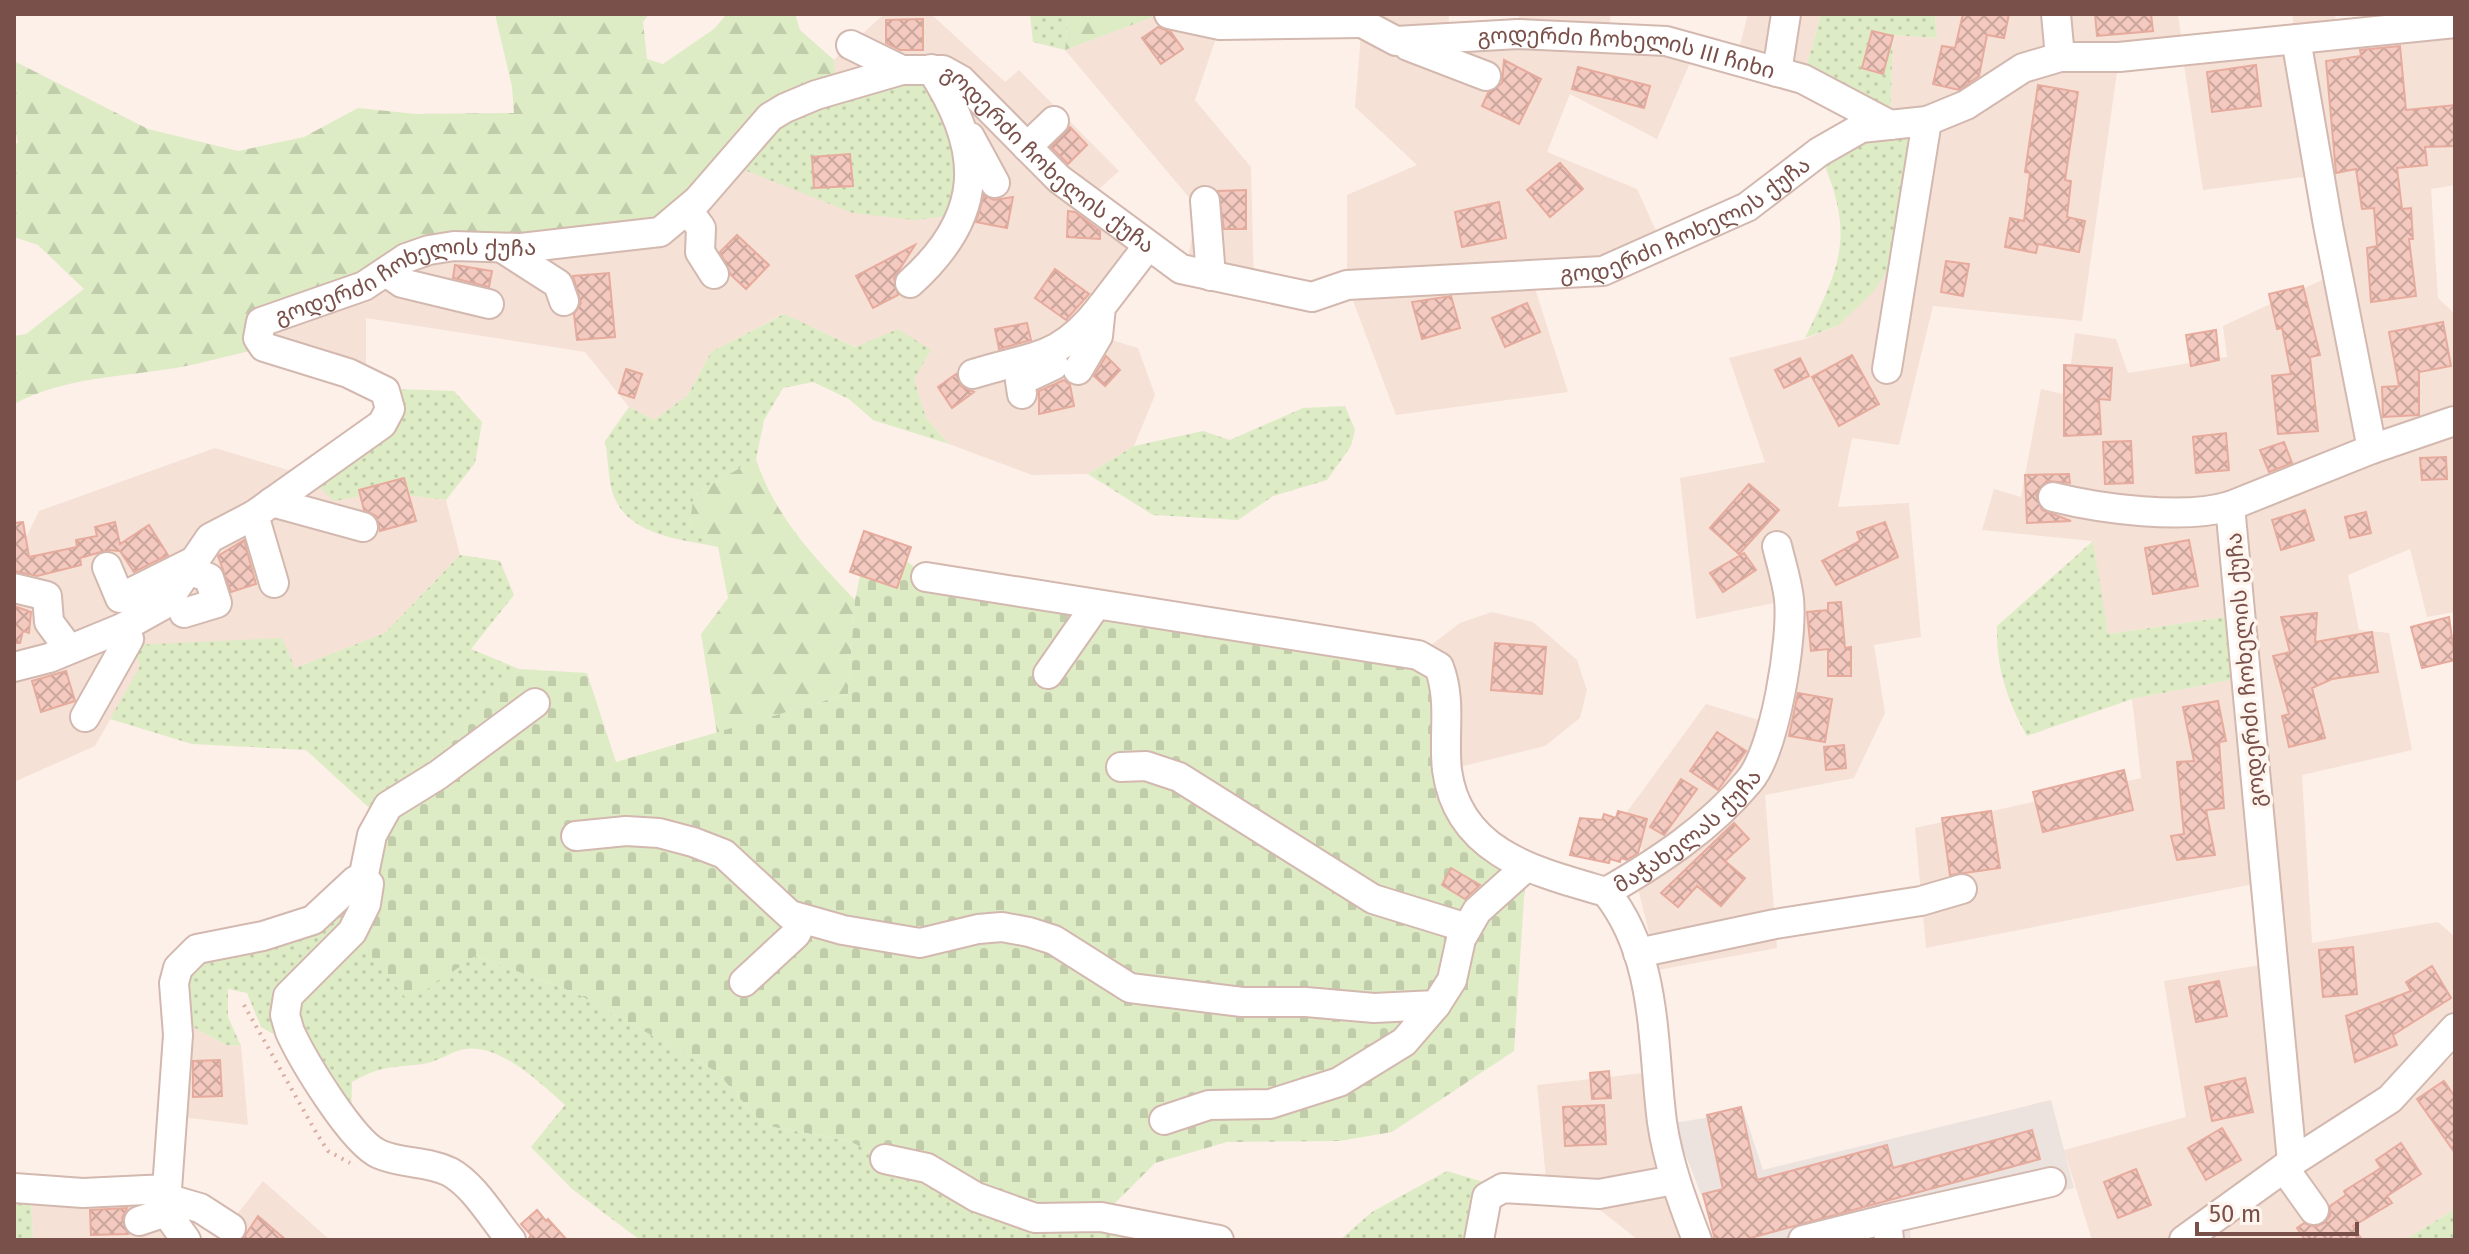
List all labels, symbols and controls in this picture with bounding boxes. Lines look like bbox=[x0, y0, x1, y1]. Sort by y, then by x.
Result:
street label: გოდერძი ჩოხელის III ჩიხი bbox=[1477, 21, 1778, 85]
street label: გოდერძი ჩოხელის ქუჩა bbox=[936, 59, 1160, 259]
street label: გოდერძი ჩოხელის ქუჩა bbox=[1559, 151, 1815, 287]
street label: გოდერძი ჩოხელის ქუჩა bbox=[271, 233, 537, 330]
street label: გოდერძი ჩოხელის ქუჩა bbox=[2220, 531, 2271, 809]
street label: მაჭახელას ქუჩა bbox=[1609, 764, 1767, 899]
scale bar bbox=[2197, 1186, 2357, 1236]
text: 50 m bbox=[2209, 1200, 2261, 1228]

